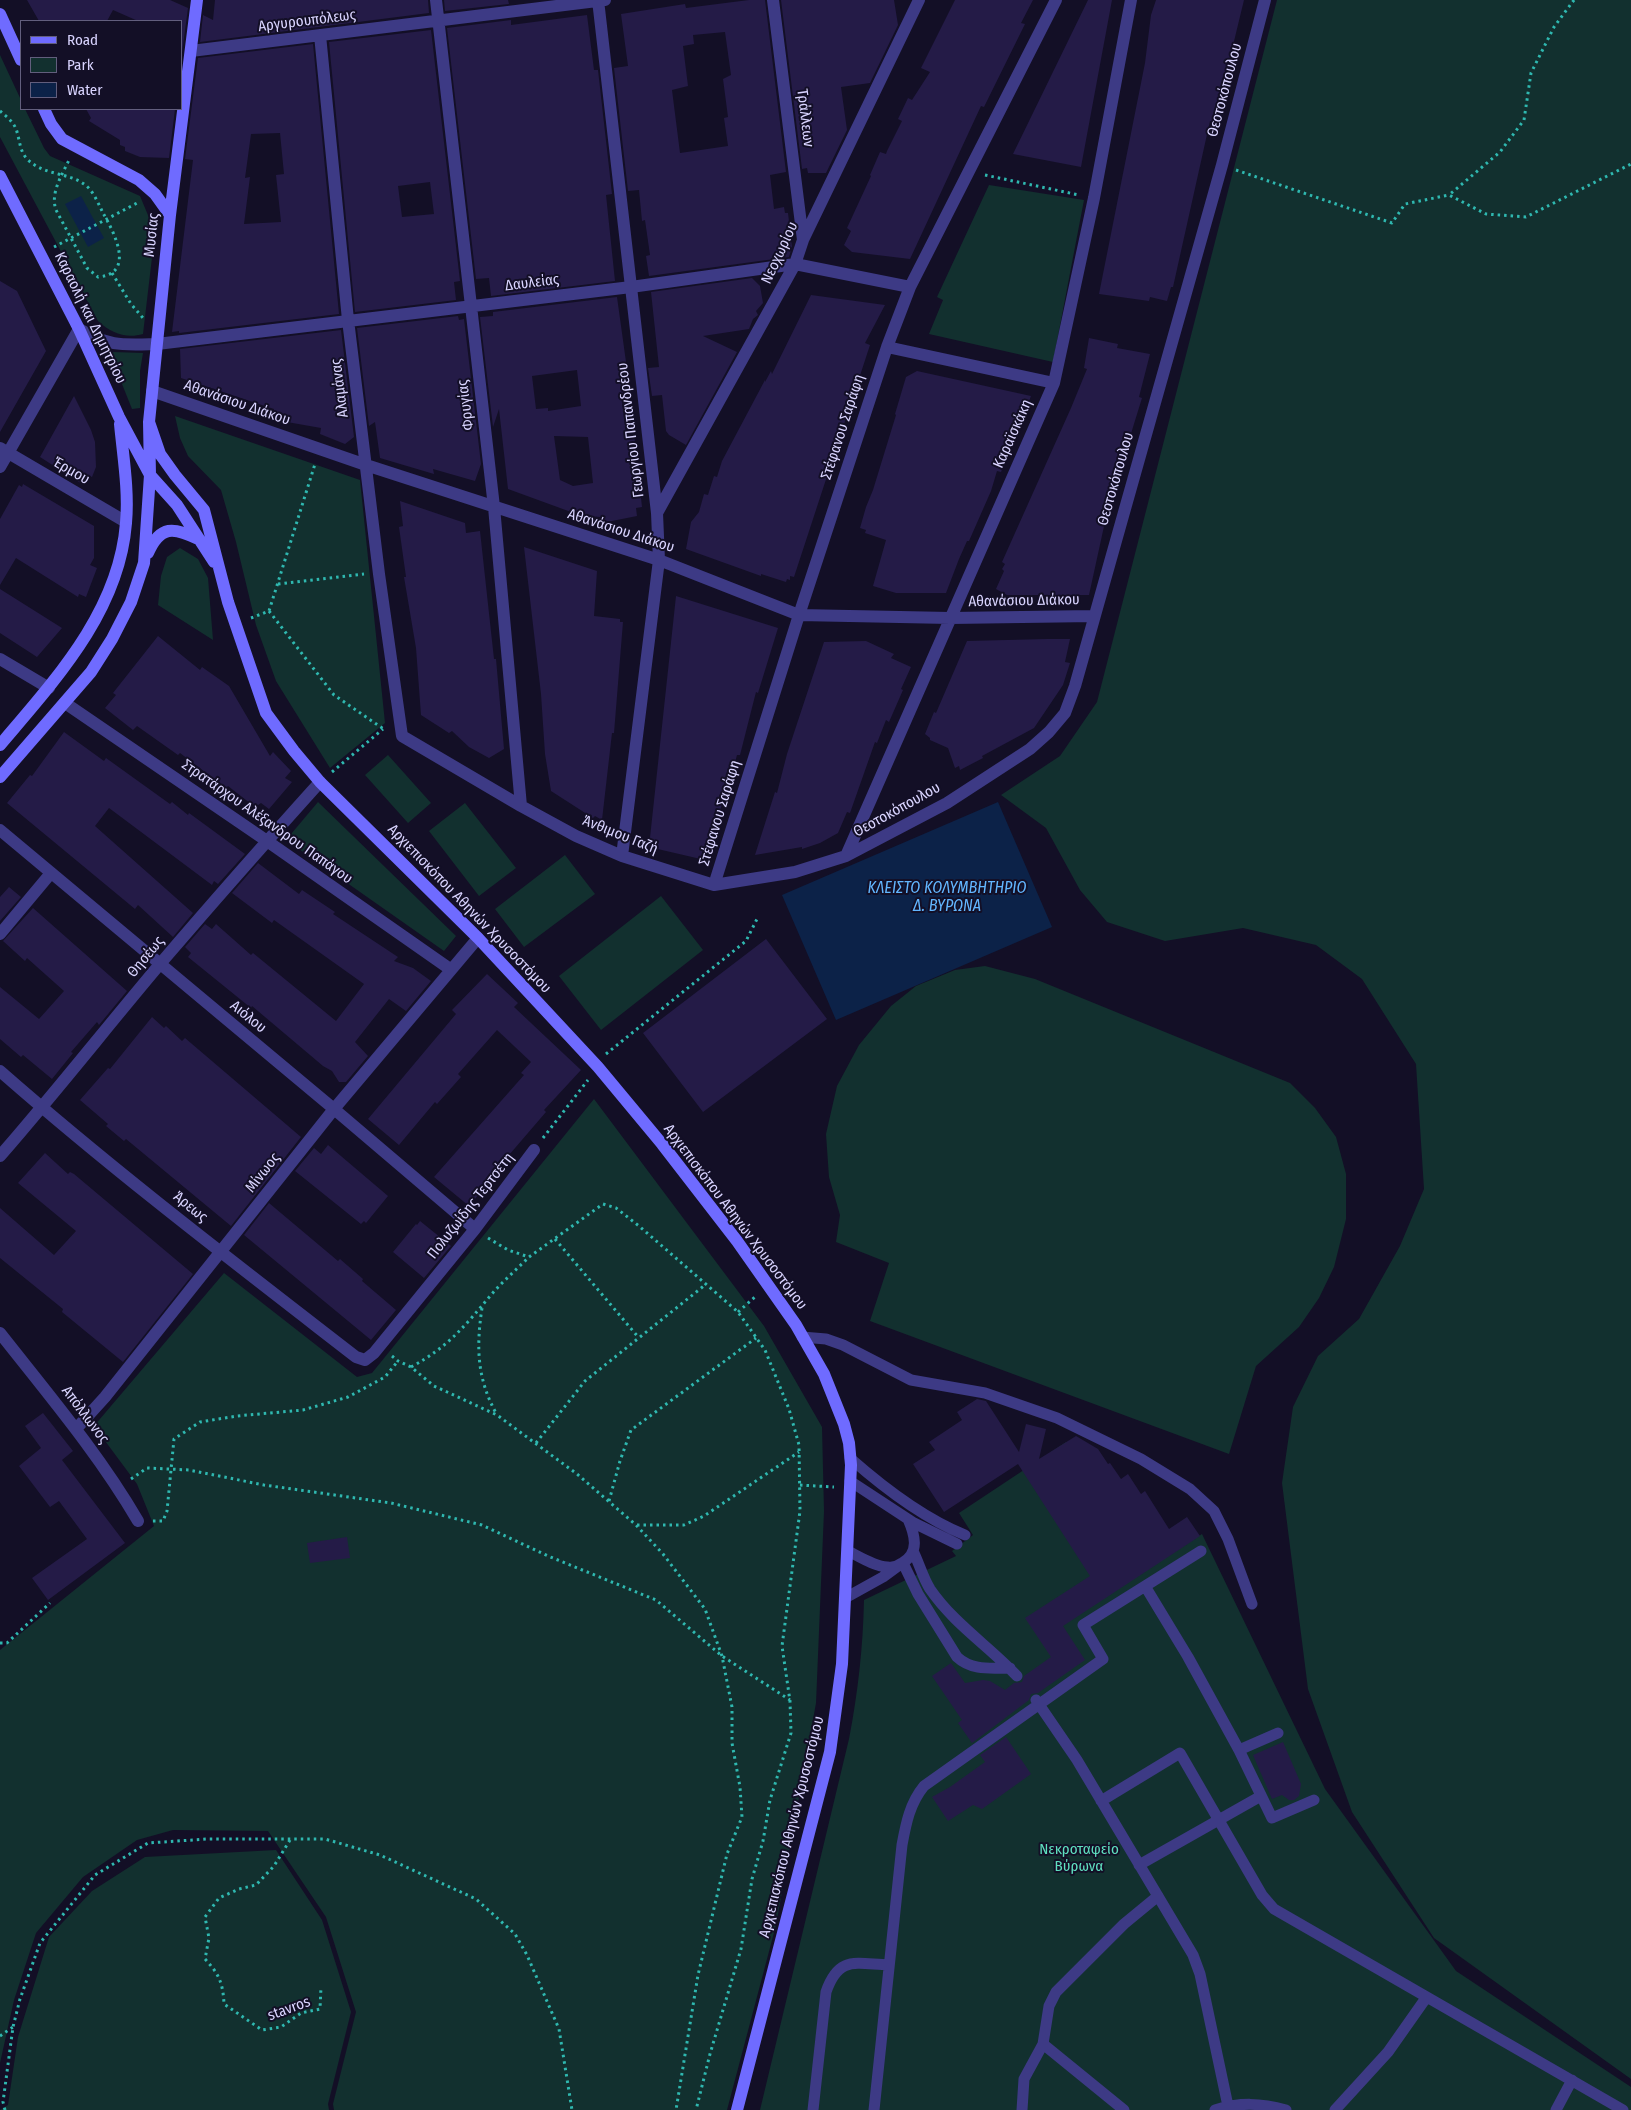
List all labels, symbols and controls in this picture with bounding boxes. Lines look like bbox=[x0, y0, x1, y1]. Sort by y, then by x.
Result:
street label: Αργυρουπόλεως bbox=[257, 6, 357, 36]
legend bbox=[20, 20, 182, 110]
text: Road bbox=[67, 31, 98, 49]
street label: Θεοτοκόπουλου bbox=[1204, 41, 1246, 139]
text: Park bbox=[67, 56, 94, 74]
text: Water bbox=[67, 81, 102, 99]
street label: Τράλλεων bbox=[792, 88, 818, 148]
street label: Μυσίας bbox=[141, 212, 163, 258]
street label: Νεοχωρίου bbox=[758, 219, 802, 287]
street label: Καραολή και Δημητρίου bbox=[50, 249, 130, 387]
street label: Δαυλείας bbox=[504, 271, 560, 295]
street label: Αλαμάνας bbox=[327, 358, 353, 418]
street label: Γεωργίου Παπανδρέου bbox=[614, 361, 648, 499]
street label: Στέφανου Σαράφη bbox=[818, 372, 868, 482]
street label: Αθανάσιου Διάκου bbox=[181, 376, 293, 430]
street label: Φρυγίας bbox=[454, 379, 478, 431]
street label: Καραϊσκάκη bbox=[990, 397, 1036, 471]
street label: Θεοτοκόπουλου bbox=[1094, 430, 1138, 528]
street label: Έρμου bbox=[49, 453, 93, 489]
street label: Αθανάσιου Διάκου bbox=[565, 505, 677, 557]
street label: Αθανάσιου Διάκου bbox=[968, 591, 1080, 611]
street label: Στρατάρχου Αλέξανδρου Παπάγου bbox=[178, 756, 356, 888]
street label: Στέφανου Σαράφη bbox=[695, 758, 745, 868]
street label: Θεοτοκόπουλου bbox=[850, 779, 944, 841]
street label: Άνθιμου Γαζή bbox=[580, 812, 660, 858]
street label: Αρχιεπισκόπου Αθηνών Χρυσοστόμου bbox=[383, 821, 555, 997]
water label: ΚΛΕΙΣΤΟ ΚΟΛΥΜΒΗΤΗΡΙΟ Δ. ΒΥΡΩΝΑ bbox=[867, 879, 1027, 917]
street label: Θησέως bbox=[124, 933, 168, 981]
street label: Αιόλου bbox=[226, 997, 270, 1037]
street label: Αρχιεπισκόπου Αθηνών Χρυσοστόμου bbox=[659, 1121, 811, 1313]
street label: Μίνωος bbox=[242, 1149, 284, 1197]
street label: Πολυζωίδης Τερτσέτη bbox=[424, 1149, 518, 1263]
street label: Άρεως bbox=[169, 1188, 211, 1226]
street label: Απόλλωνος bbox=[57, 1383, 113, 1447]
street label: Αρχιεπισκόπου Αθηνών Χρυσοστόμου bbox=[756, 1714, 828, 1940]
park label: Νεκροταφείο Βύρωνα bbox=[1039, 1841, 1119, 1876]
street label: stavros bbox=[265, 1993, 313, 2025]

